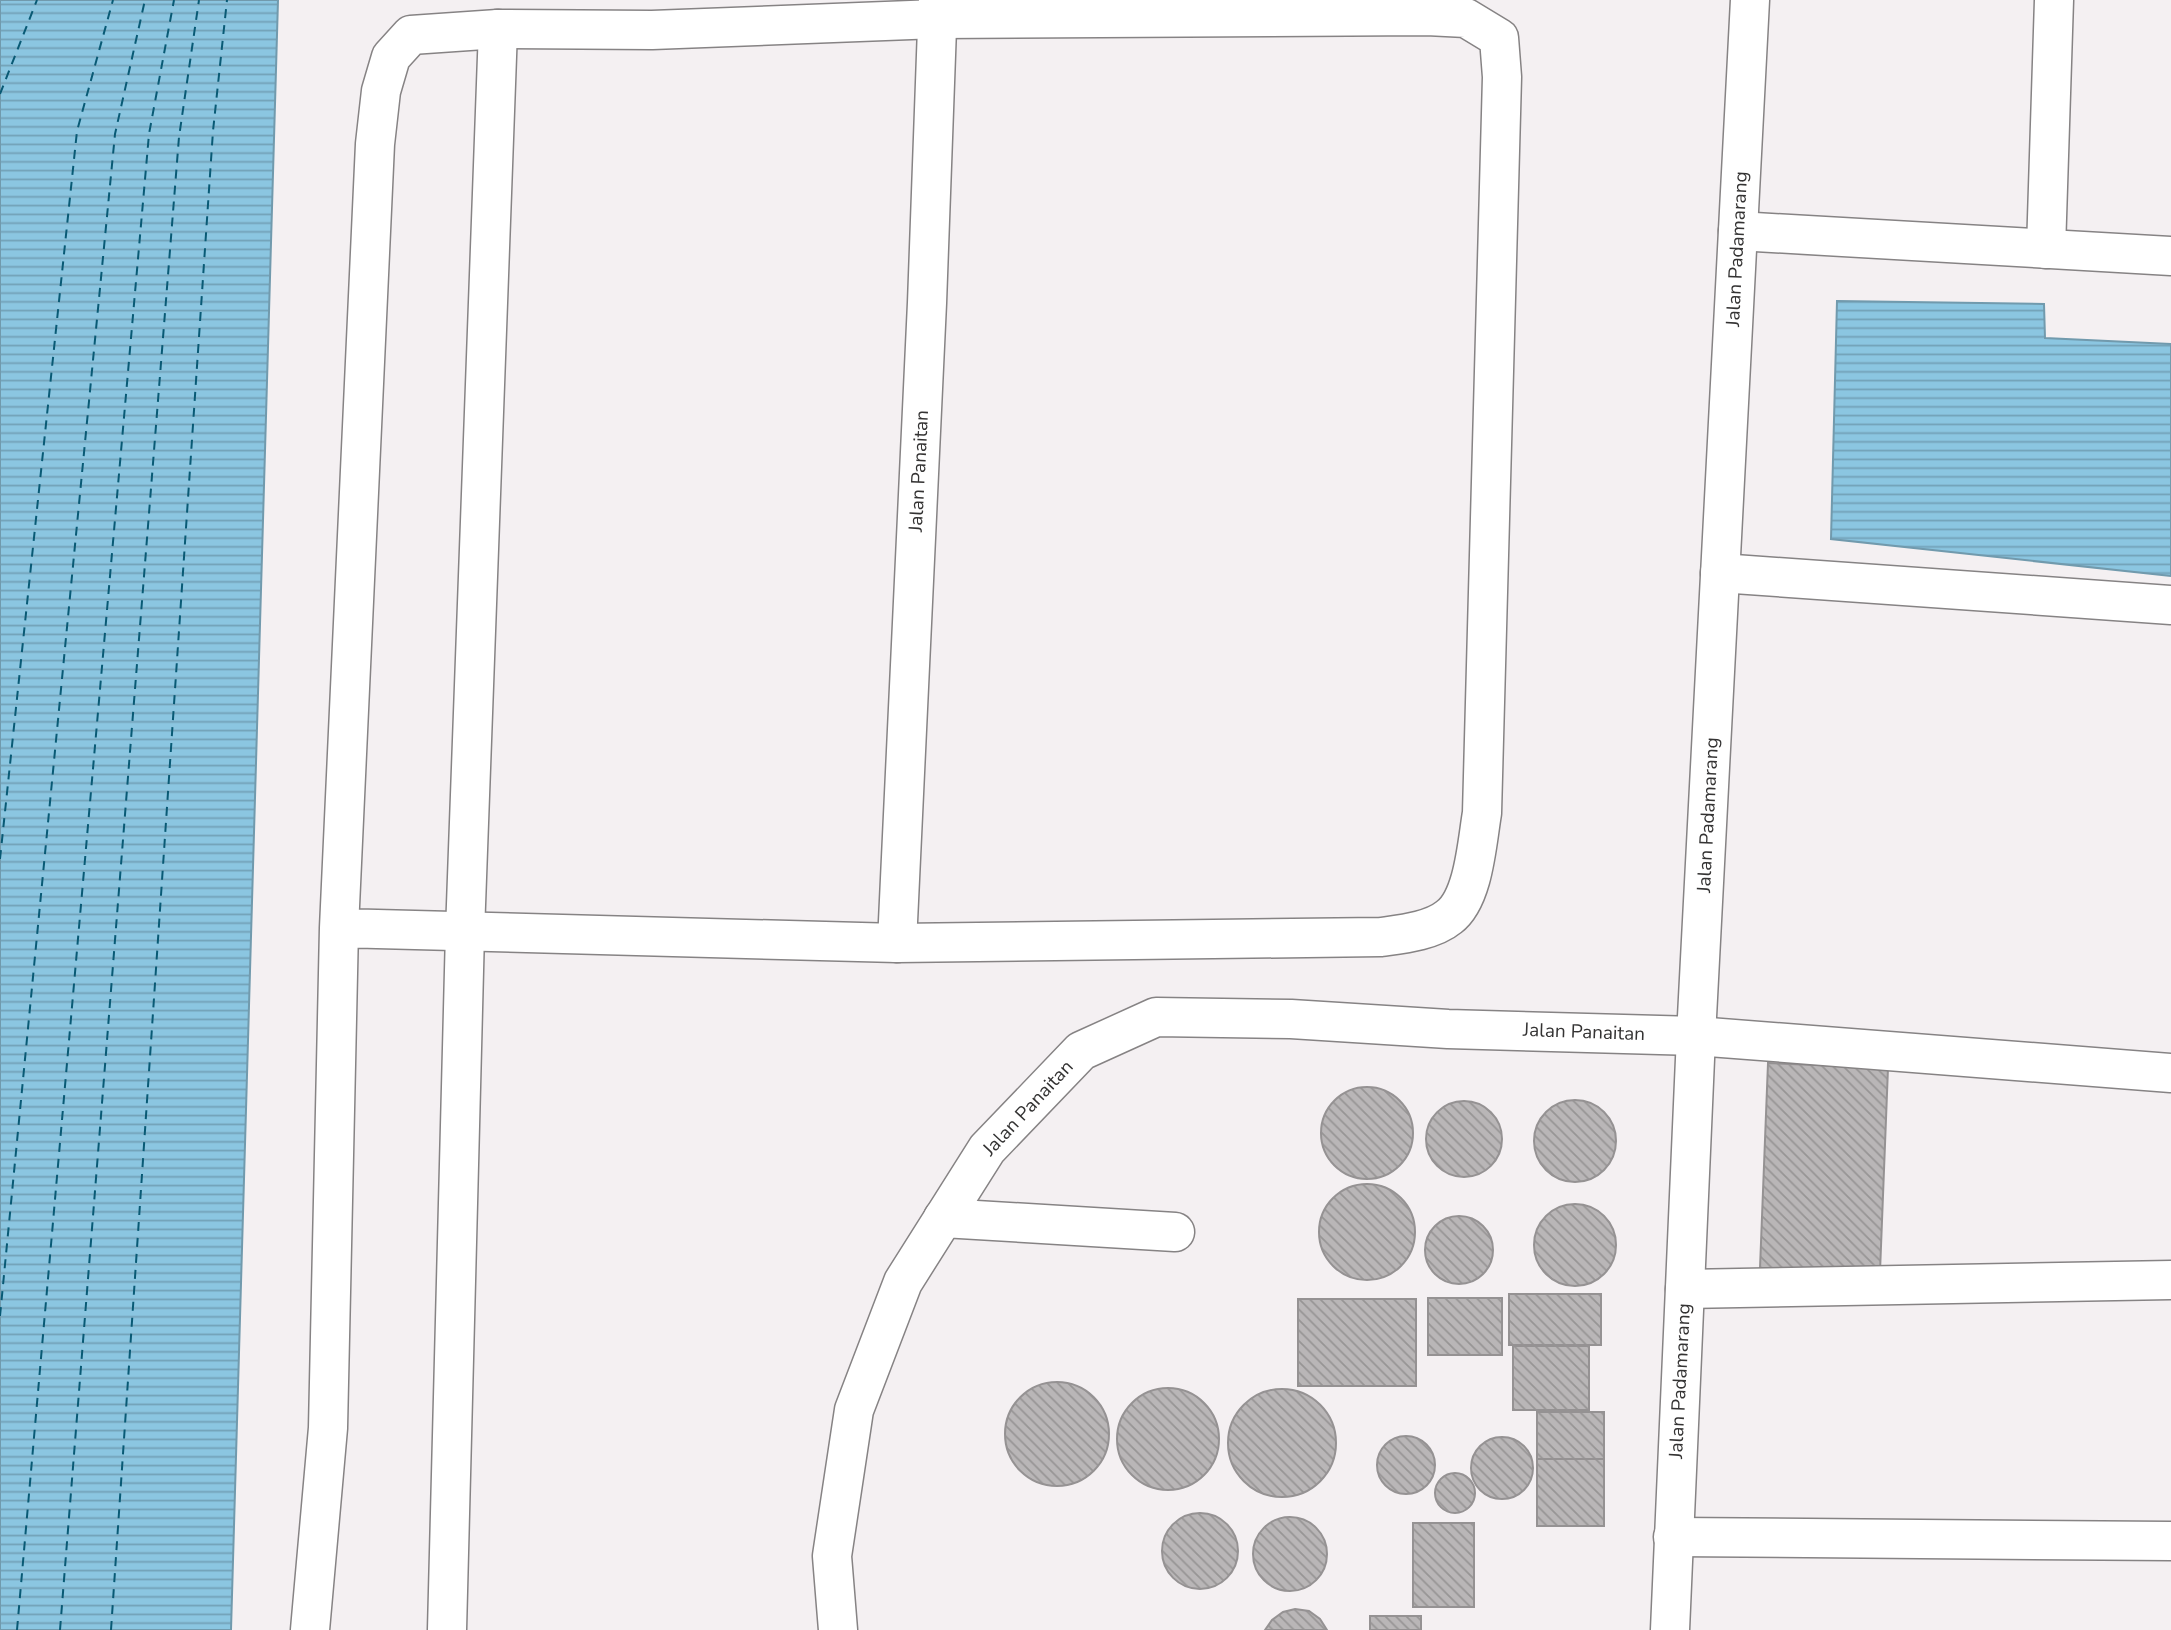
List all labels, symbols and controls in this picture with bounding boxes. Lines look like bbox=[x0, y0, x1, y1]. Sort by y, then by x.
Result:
street label: Jalan Padamarang bbox=[1720, 171, 1754, 328]
street label: Jalan Panaitan bbox=[903, 409, 935, 534]
street label: Jalan Padamarang bbox=[1691, 737, 1725, 894]
street label: Jalan Panaitan bbox=[1522, 1017, 1645, 1047]
street label: Jalan Panaitan bbox=[976, 1055, 1079, 1162]
street label: Jalan Padamarang bbox=[1663, 1303, 1697, 1460]

